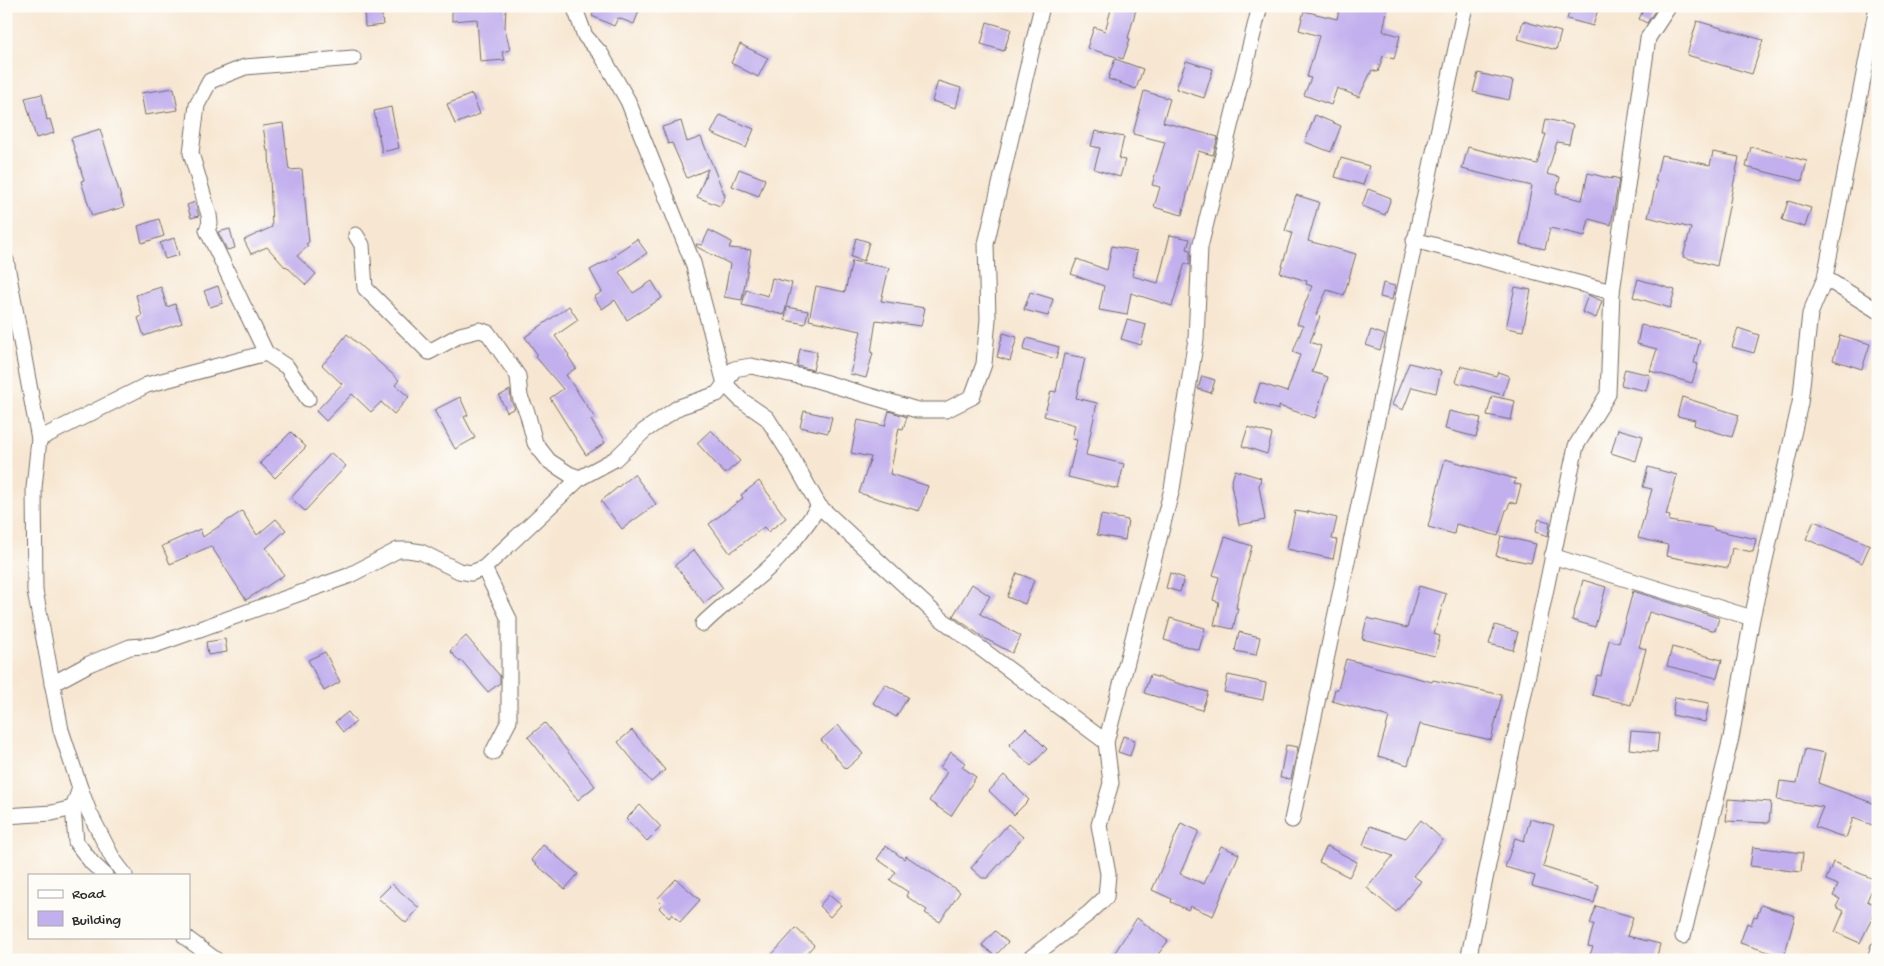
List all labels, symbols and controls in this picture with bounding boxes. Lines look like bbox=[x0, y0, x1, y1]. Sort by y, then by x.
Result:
legend bbox=[28, 874, 190, 938]
text: Road bbox=[72, 886, 106, 904]
text: Building bbox=[71, 912, 121, 930]

